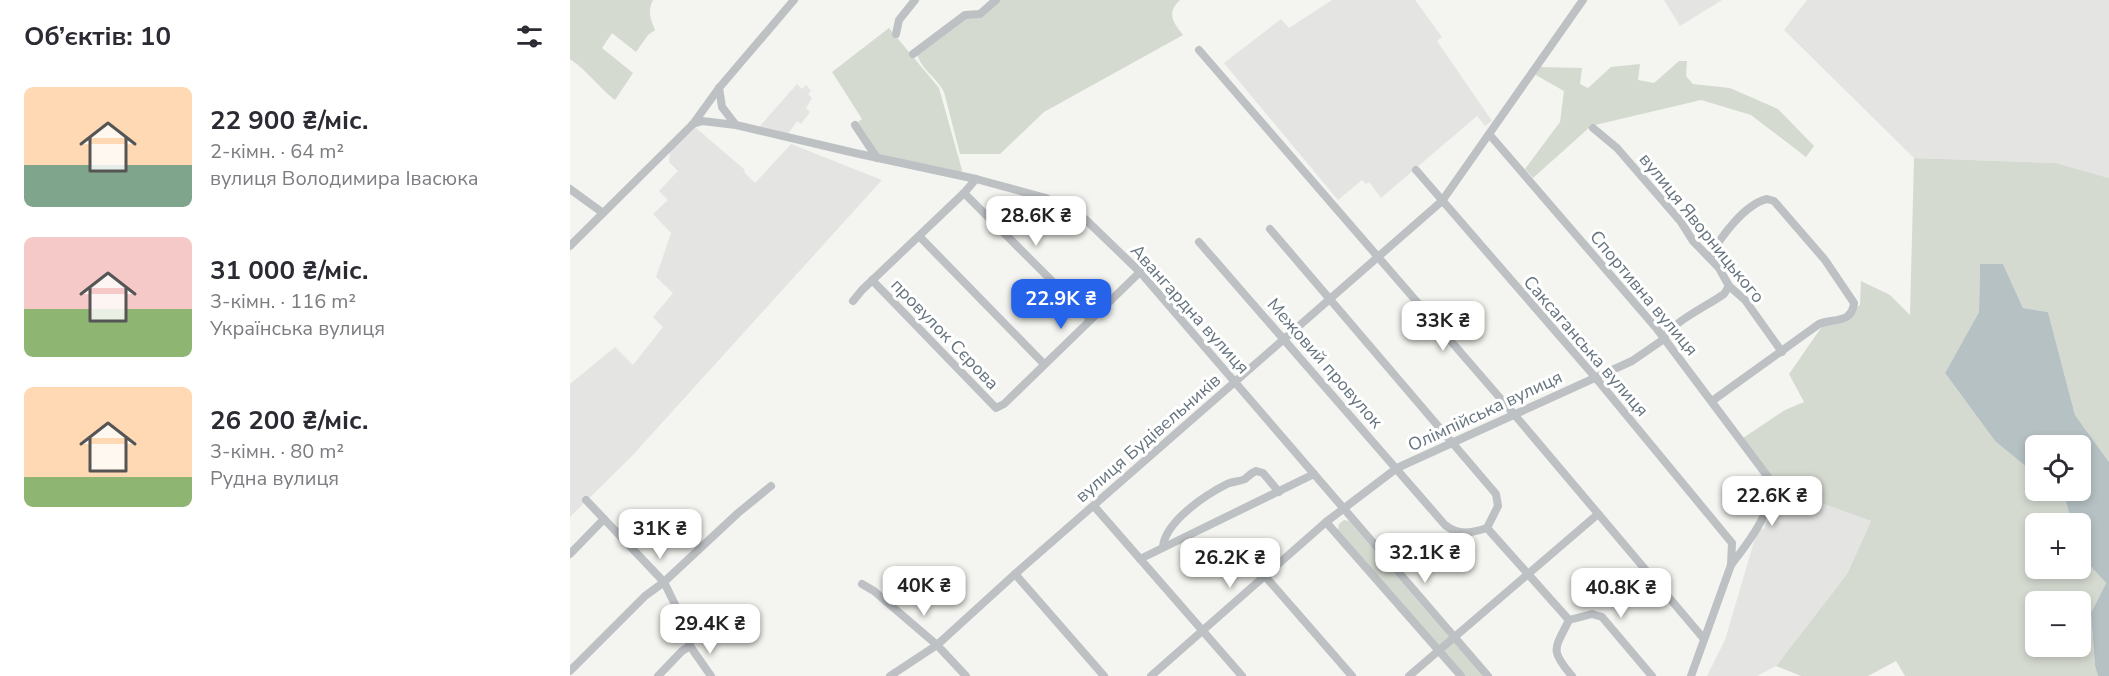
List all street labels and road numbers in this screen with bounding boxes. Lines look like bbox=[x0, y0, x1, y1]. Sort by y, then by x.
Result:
street label: вулиця Яворницького bbox=[1634, 148, 1770, 308]
street label: Спортивна вулиця bbox=[1584, 225, 1704, 361]
street label: Авангардна вулиця bbox=[1125, 239, 1255, 379]
street label: Саксаганська вулиця bbox=[1518, 270, 1654, 422]
street label: провулок Сєрова bbox=[886, 273, 1004, 395]
street label: Межовий провулок bbox=[1262, 293, 1389, 434]
street label: Олімпійська вулиця bbox=[1404, 365, 1566, 457]
street label: вулиця Будівельників bbox=[1070, 368, 1226, 508]

